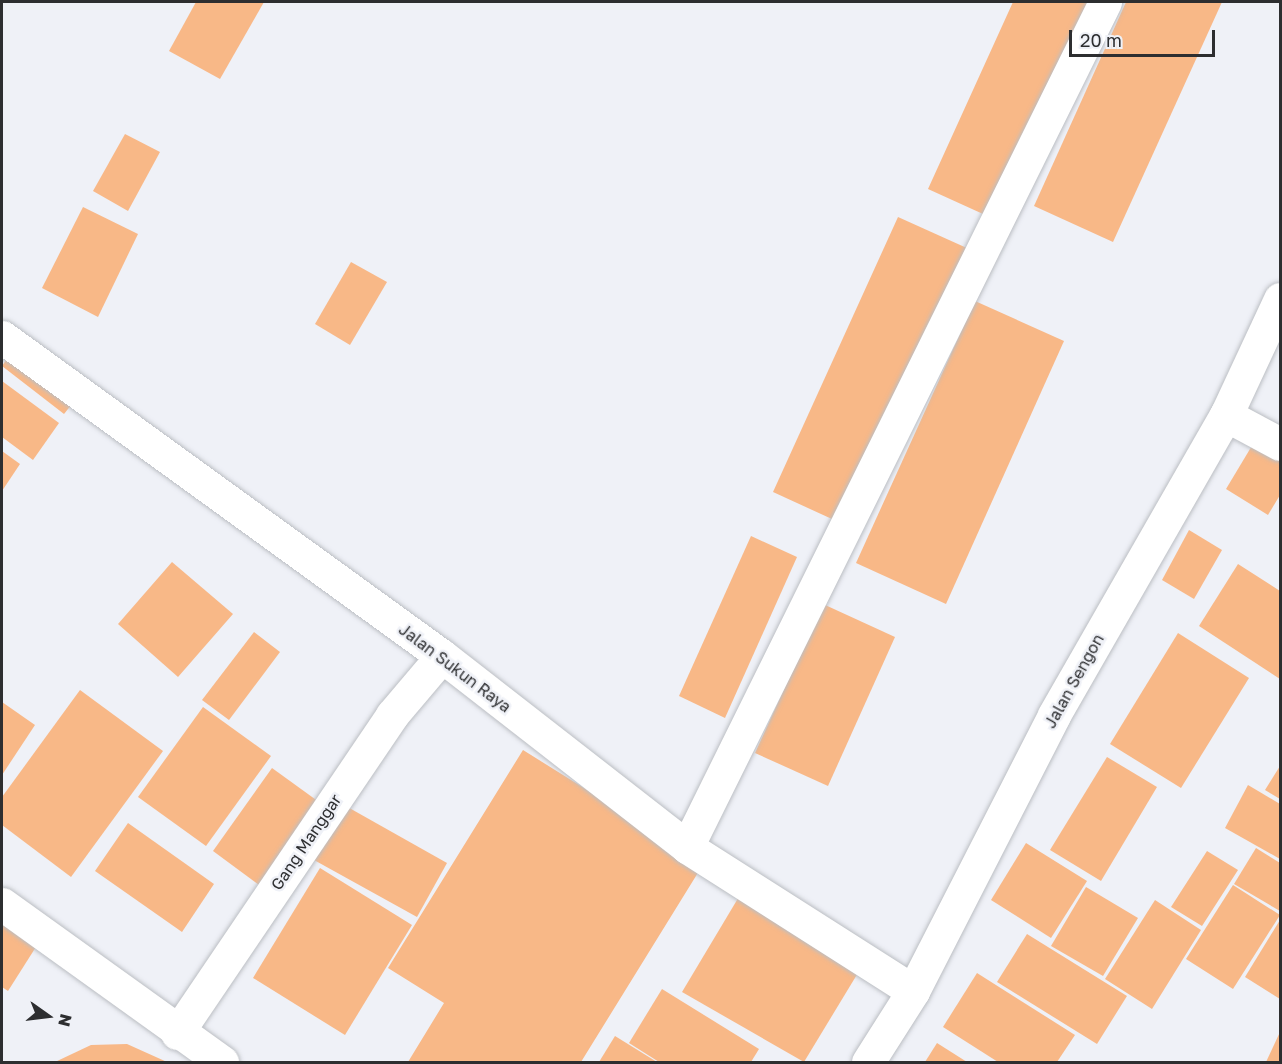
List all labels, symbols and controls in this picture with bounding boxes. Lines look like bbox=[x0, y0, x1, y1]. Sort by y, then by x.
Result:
scale bar bbox=[1072, 18, 1218, 56]
text: 20 m bbox=[1080, 29, 1122, 51]
street label: Jalan Sukun Raya bbox=[395, 620, 515, 716]
street label: Jalan Sengon bbox=[1040, 631, 1108, 731]
street label: Gang Manggar bbox=[267, 790, 345, 894]
north arrow bbox=[18, 986, 78, 1046]
text: N bbox=[54, 1012, 77, 1029]

